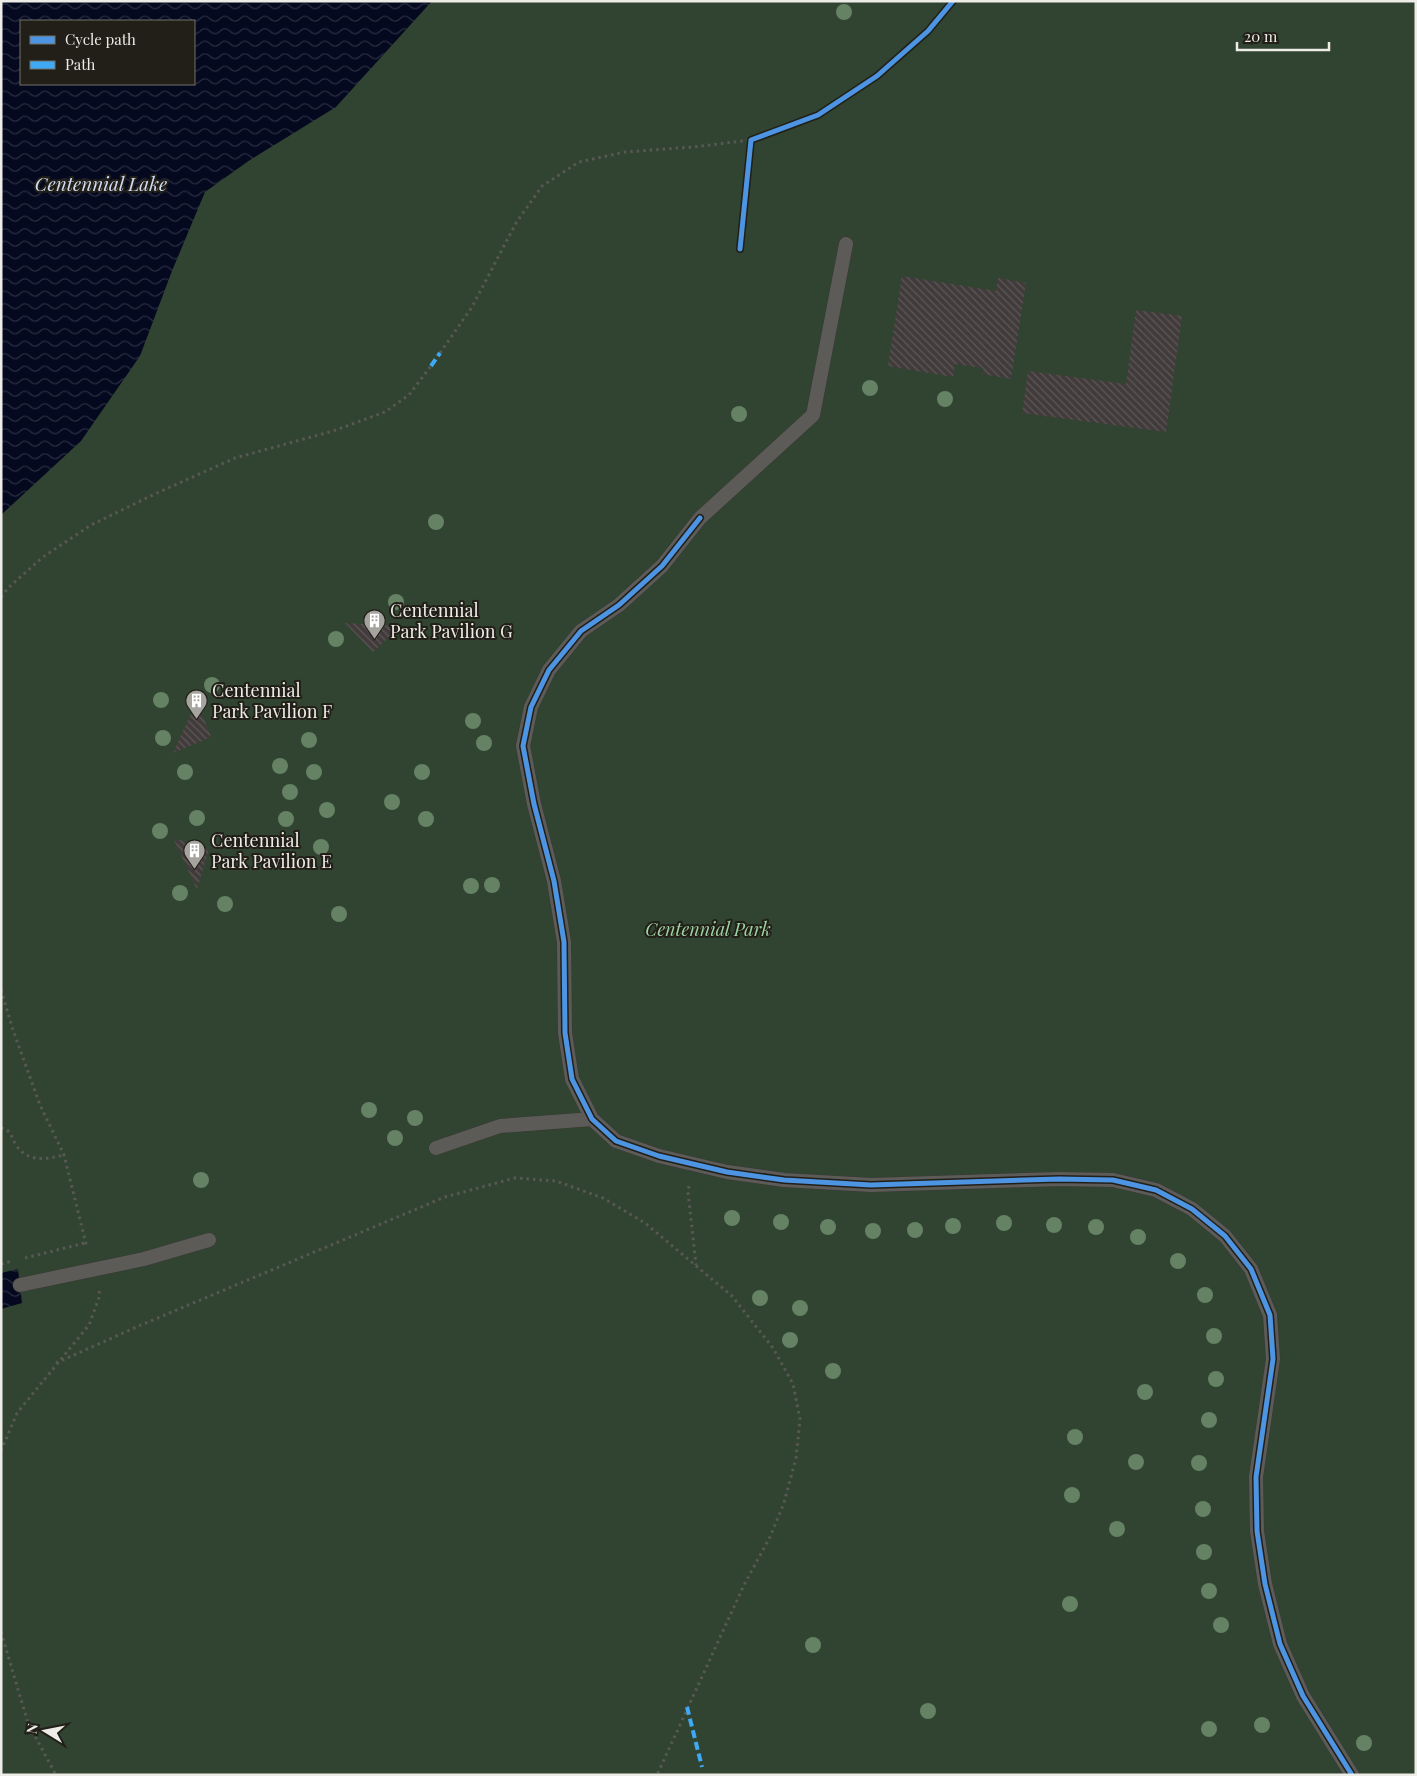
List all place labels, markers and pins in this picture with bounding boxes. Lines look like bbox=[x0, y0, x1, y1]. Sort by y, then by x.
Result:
place label: Centennial Park Pavilion G bbox=[390, 598, 513, 643]
building icon: Centennial Park Pavilion G bbox=[362, 608, 386, 639]
place label: Centennial Park Pavilion F bbox=[212, 678, 332, 723]
building icon: Centennial Park Pavilion F bbox=[184, 688, 208, 719]
place label: Centennial Park Pavilion E bbox=[211, 828, 332, 873]
building icon: Centennial Park Pavilion E bbox=[183, 838, 207, 869]

